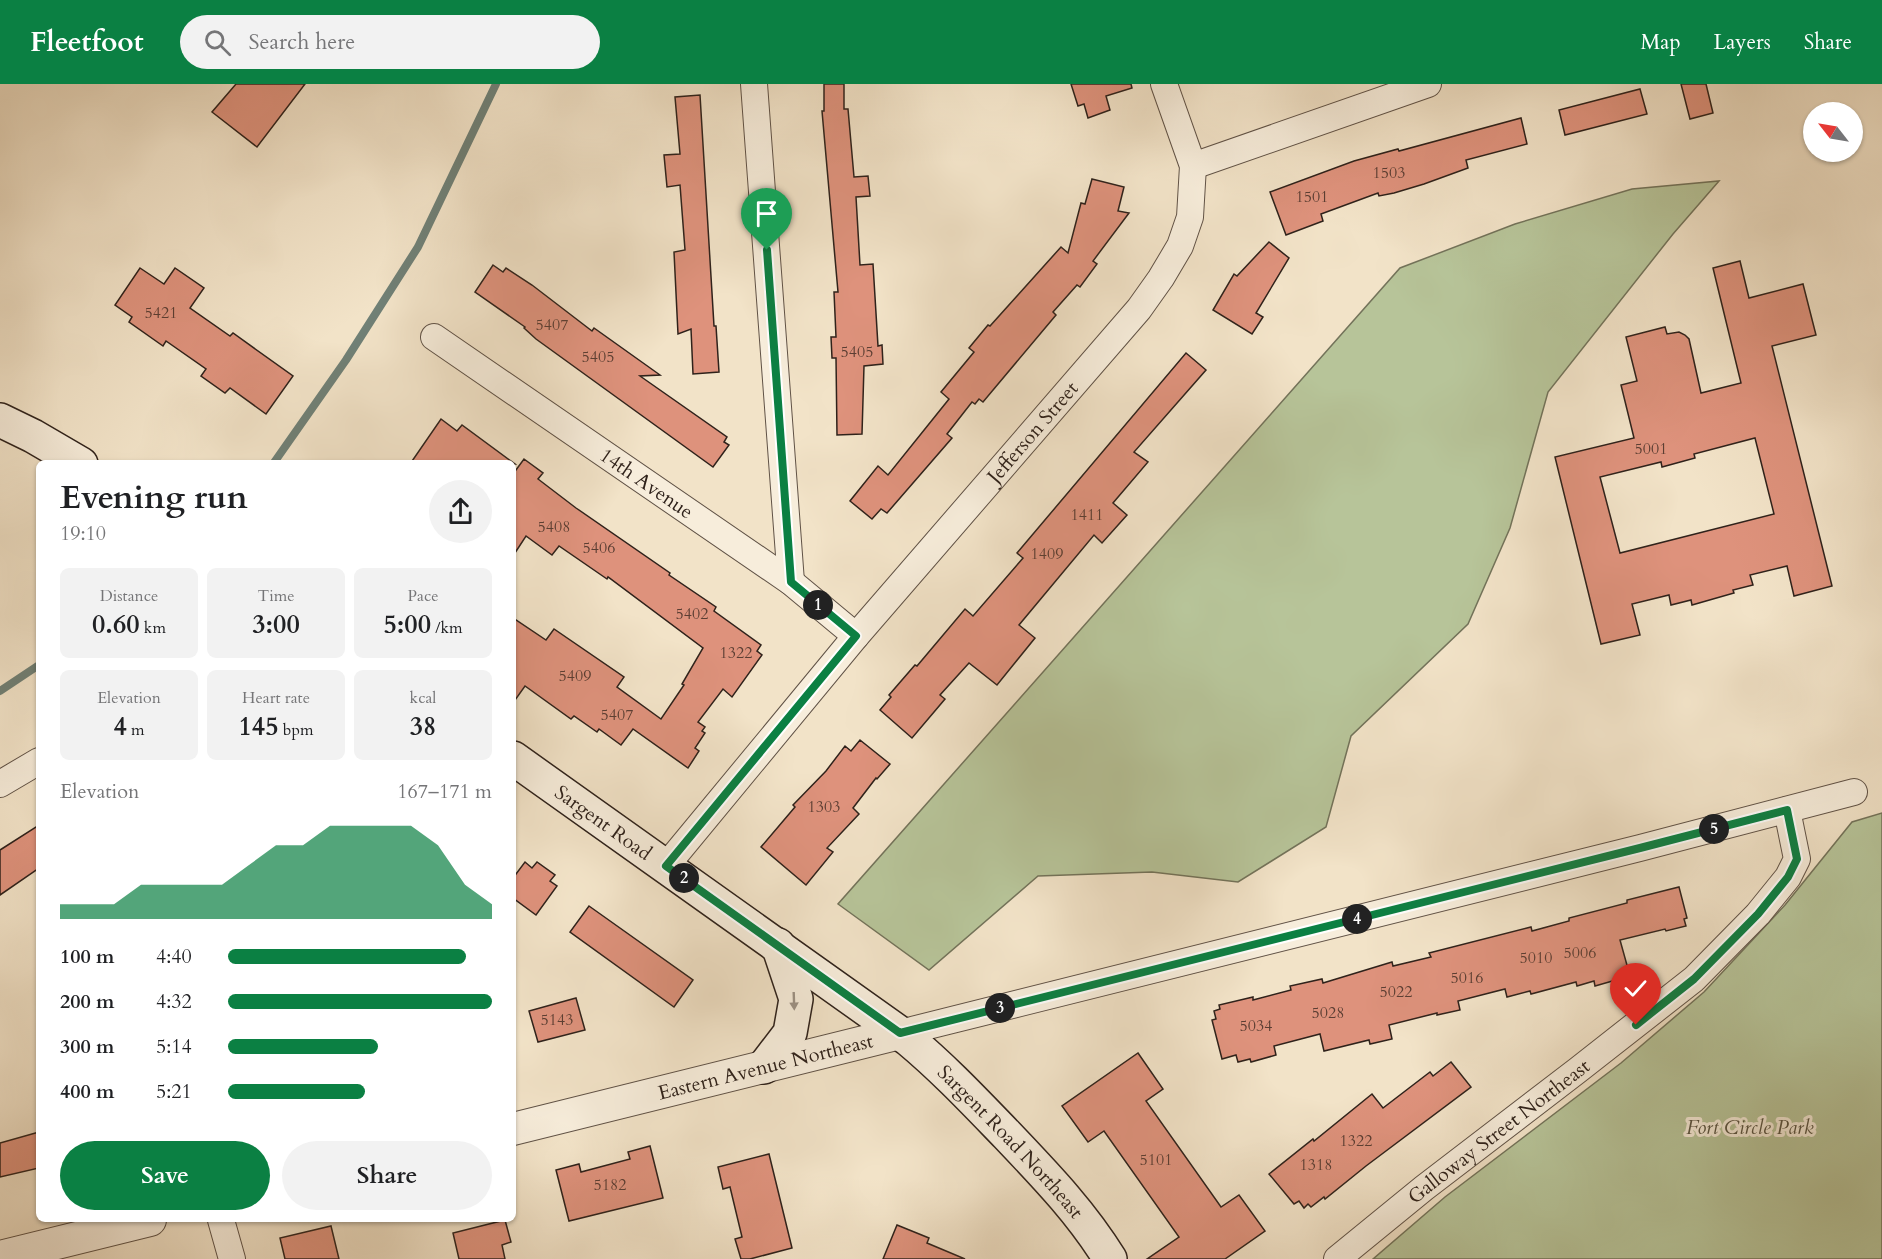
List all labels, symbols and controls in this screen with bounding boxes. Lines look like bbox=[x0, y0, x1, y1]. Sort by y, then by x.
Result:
search box bbox=[180, 15, 600, 69]
text: Fleetfoot bbox=[30, 23, 144, 61]
icon: search bbox=[201, 26, 234, 59]
text: Search here bbox=[249, 27, 355, 57]
text: Map bbox=[1641, 28, 1681, 57]
text: Layers bbox=[1714, 28, 1771, 57]
text: Share bbox=[1804, 28, 1852, 57]
north arrow bbox=[1803, 102, 1863, 162]
map controls bbox=[1803, 102, 1863, 162]
house number: 1503 bbox=[1373, 162, 1405, 184]
house number: 1501 bbox=[1296, 186, 1328, 208]
pin bbox=[741, 188, 792, 250]
icon: arrive bbox=[750, 197, 783, 230]
house number: 5421 bbox=[145, 302, 177, 324]
house number: 5407 bbox=[536, 314, 568, 336]
house number: 5405 bbox=[841, 341, 873, 363]
house number: 5405 bbox=[582, 346, 614, 368]
street label: Jefferson Street bbox=[979, 375, 1085, 491]
house number: 5001 bbox=[1635, 438, 1667, 460]
street label: 14th Avenue bbox=[595, 441, 699, 525]
text: Evening run bbox=[60, 475, 248, 520]
button: share bbox=[429, 480, 492, 543]
house number: 1411 bbox=[1071, 504, 1103, 526]
house number: 5408 bbox=[538, 516, 570, 538]
text: 19:10 bbox=[60, 520, 106, 547]
house number: 5406 bbox=[583, 537, 615, 559]
house number: 1409 bbox=[1031, 543, 1063, 565]
text: Distance bbox=[100, 585, 158, 607]
text: Time bbox=[257, 585, 295, 607]
text: Pace bbox=[408, 585, 438, 607]
pin: 1 bbox=[803, 590, 833, 620]
text: 1 bbox=[814, 594, 822, 616]
house number: 5402 bbox=[676, 603, 708, 625]
text: 0.60 bbox=[92, 607, 140, 642]
text: 3:00 bbox=[252, 607, 300, 642]
text: 5:00 bbox=[383, 607, 431, 642]
text: km bbox=[140, 617, 166, 639]
text: /km bbox=[431, 617, 463, 639]
house number: 1322 bbox=[720, 642, 752, 664]
house number: 5409 bbox=[559, 665, 591, 687]
text: Elevation bbox=[97, 687, 161, 709]
text: Heart rate bbox=[242, 687, 310, 709]
text: kcal bbox=[410, 687, 436, 709]
house number: 5407 bbox=[601, 704, 633, 726]
text: 4 bbox=[113, 709, 127, 744]
text: 145 bbox=[239, 709, 279, 744]
text: 38 bbox=[410, 709, 436, 744]
text: m bbox=[127, 719, 145, 741]
text: bpm bbox=[279, 719, 313, 741]
text: Elevation bbox=[60, 778, 139, 805]
text: 167–171 m bbox=[397, 778, 492, 805]
street label: Sargent Road bbox=[549, 778, 658, 866]
house number: 1303 bbox=[808, 796, 840, 818]
pin: 5 bbox=[1699, 814, 1729, 844]
text: 5 bbox=[1710, 818, 1718, 840]
pin: 2 bbox=[669, 863, 699, 893]
text: 2 bbox=[680, 867, 688, 889]
pin: 4 bbox=[1342, 904, 1372, 934]
text: 4 bbox=[1353, 908, 1361, 930]
house number: 5006 bbox=[1564, 942, 1596, 964]
text: 100 m bbox=[60, 943, 115, 970]
text: 4:40 bbox=[156, 943, 192, 970]
house number: 5010 bbox=[1520, 947, 1552, 969]
pin bbox=[1610, 963, 1661, 1025]
house number: 5016 bbox=[1451, 967, 1483, 989]
icon: check bbox=[1619, 972, 1652, 1005]
house number: 5022 bbox=[1380, 981, 1412, 1003]
text: 200 m bbox=[60, 988, 115, 1015]
text: 4:32 bbox=[156, 988, 192, 1015]
one-way arrow bbox=[789, 991, 799, 1010]
pin: 3 bbox=[985, 993, 1015, 1023]
text: 3 bbox=[996, 997, 1004, 1019]
house number: 5028 bbox=[1312, 1002, 1344, 1024]
house number: 5143 bbox=[541, 1009, 573, 1031]
house number: 5034 bbox=[1240, 1015, 1272, 1037]
street label: Eastern Avenue Northeast bbox=[655, 1027, 876, 1106]
text: 300 m bbox=[60, 1033, 115, 1060]
text: 5:14 bbox=[156, 1033, 192, 1060]
street label: Galloway Street Northeast bbox=[1402, 1052, 1596, 1210]
street label: Sargent Road Northeast bbox=[932, 1059, 1090, 1224]
text: 400 m bbox=[60, 1078, 115, 1105]
text: 5:21 bbox=[156, 1078, 192, 1105]
park label: Fort Circle Park bbox=[1686, 1114, 1814, 1141]
house number: 1322 bbox=[1340, 1130, 1372, 1152]
button: Save bbox=[60, 1141, 270, 1210]
button: Share bbox=[282, 1141, 492, 1210]
house number: 5101 bbox=[1140, 1149, 1172, 1171]
house number: 1318 bbox=[1300, 1154, 1332, 1176]
house number: 5182 bbox=[594, 1174, 626, 1196]

